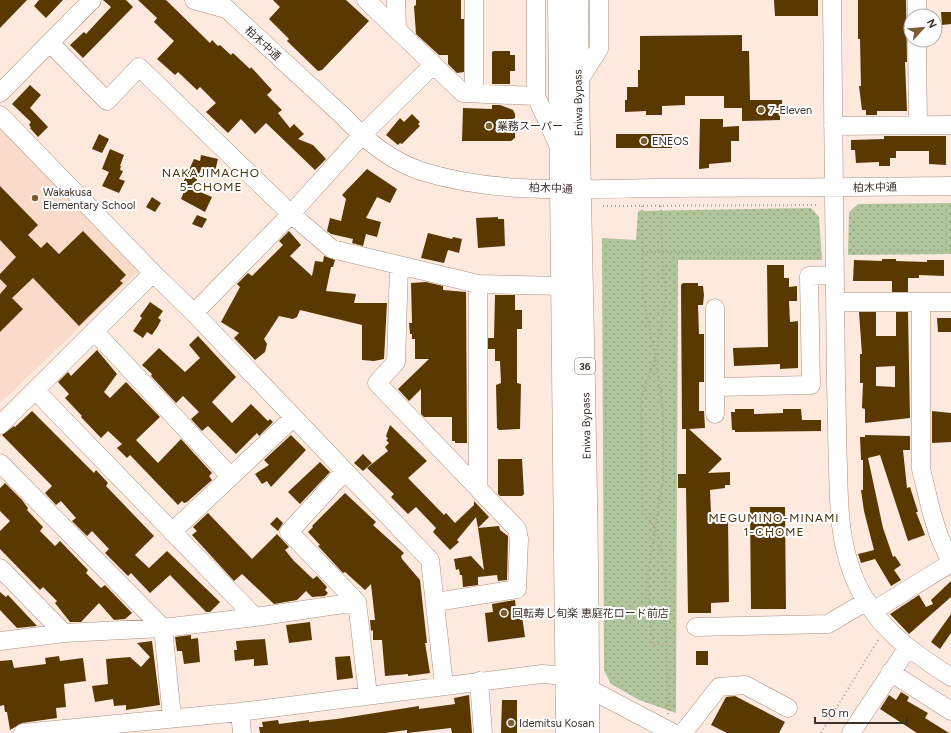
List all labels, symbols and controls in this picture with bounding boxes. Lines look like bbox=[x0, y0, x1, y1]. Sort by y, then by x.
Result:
north arrow bbox=[903, 8, 943, 48]
text: N bbox=[924, 17, 939, 30]
street label: 柏木中通 bbox=[242, 24, 283, 63]
street label: Eniwa Bypass bbox=[571, 69, 586, 137]
place label: 7-Eleven bbox=[769, 104, 812, 117]
marker: 7-Eleven bbox=[756, 105, 766, 115]
place label: 業務スーパー bbox=[497, 120, 563, 133]
marker: 業務スーパー bbox=[484, 121, 494, 131]
place label: ENEOS bbox=[652, 135, 689, 148]
marker: ENEOS bbox=[639, 136, 649, 146]
district label: NAKAJIMACHO 5-CHOME bbox=[162, 166, 260, 194]
street label: 柏木中通 bbox=[529, 181, 573, 196]
street label: 柏木中通 bbox=[853, 181, 897, 194]
place label: Wakakusa Elementary School bbox=[43, 186, 135, 212]
marker: Wakakusa Elementary School bbox=[30, 193, 40, 203]
road number: 36 bbox=[575, 358, 595, 374]
street label: Eniwa Bypass bbox=[579, 392, 594, 460]
district label: MEGUMINO-MINAMI 1-CHOME bbox=[708, 511, 840, 539]
place label: 回転寿し旬楽 恵庭花ロード前店 bbox=[512, 607, 669, 620]
marker: 回転寿し旬楽 恵庭花ロード前店 bbox=[499, 608, 509, 618]
scale bar bbox=[815, 699, 907, 725]
text: 50 m bbox=[821, 706, 849, 720]
place label: Idemitsu Kosan bbox=[519, 717, 594, 730]
marker: Idemitsu Kosan bbox=[506, 718, 516, 728]

